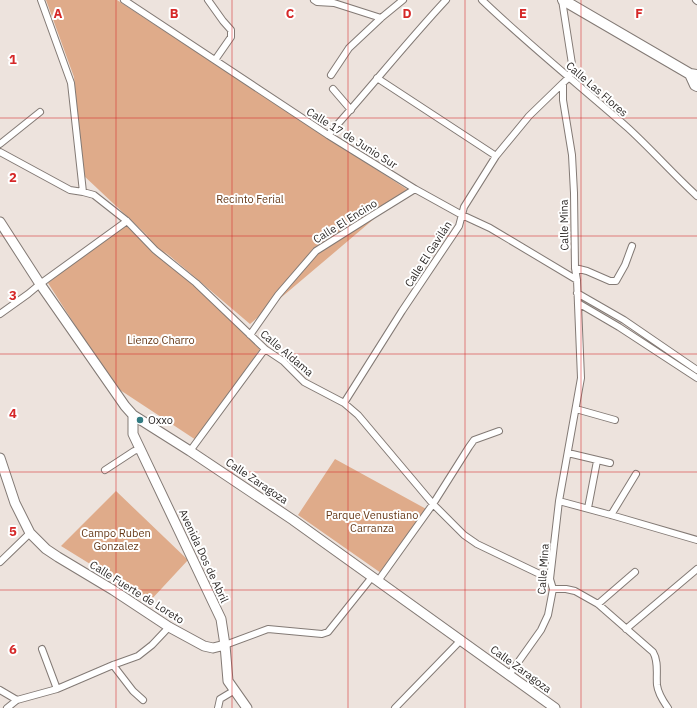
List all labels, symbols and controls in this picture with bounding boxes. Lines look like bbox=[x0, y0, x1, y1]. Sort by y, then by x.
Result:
text: A bbox=[54, 5, 63, 22]
text: B bbox=[170, 5, 179, 22]
text: C bbox=[286, 5, 295, 22]
text: D bbox=[402, 5, 412, 22]
text: E bbox=[519, 5, 527, 22]
text: F bbox=[635, 5, 643, 22]
text: 1 bbox=[9, 51, 17, 68]
street label: Calle Las Flores bbox=[563, 58, 631, 120]
street label: Calle 17 de Junio Sur bbox=[304, 104, 400, 172]
text: 2 bbox=[9, 169, 17, 186]
park label: Recinto Ferial bbox=[216, 192, 284, 206]
street label: Calle El Encino bbox=[310, 196, 380, 246]
street label: Calle Mina bbox=[557, 199, 571, 251]
street label: Calle El Gavilán bbox=[401, 218, 455, 290]
text: 3 bbox=[9, 287, 17, 304]
street label: Calle Aldama bbox=[258, 327, 317, 379]
park label: Lienzo Charro bbox=[127, 333, 195, 347]
text: 4 bbox=[9, 405, 17, 422]
place label: Oxxo bbox=[148, 413, 173, 427]
marker: Oxxo bbox=[135, 415, 145, 425]
street label: Calle Zaragoza bbox=[223, 455, 291, 507]
street label: Avenida Dos de Abril bbox=[176, 507, 232, 605]
park label: Parque Venustiano Carranza bbox=[326, 508, 418, 535]
text: 5 bbox=[9, 523, 17, 540]
park label: Campo Ruben Gonzalez bbox=[81, 526, 151, 553]
street label: Calle Mina bbox=[534, 543, 552, 595]
street label: Calle Fuerte de Loreto bbox=[87, 557, 187, 627]
text: 6 bbox=[9, 641, 17, 658]
street label: Calle Zaragoza bbox=[488, 642, 554, 696]

